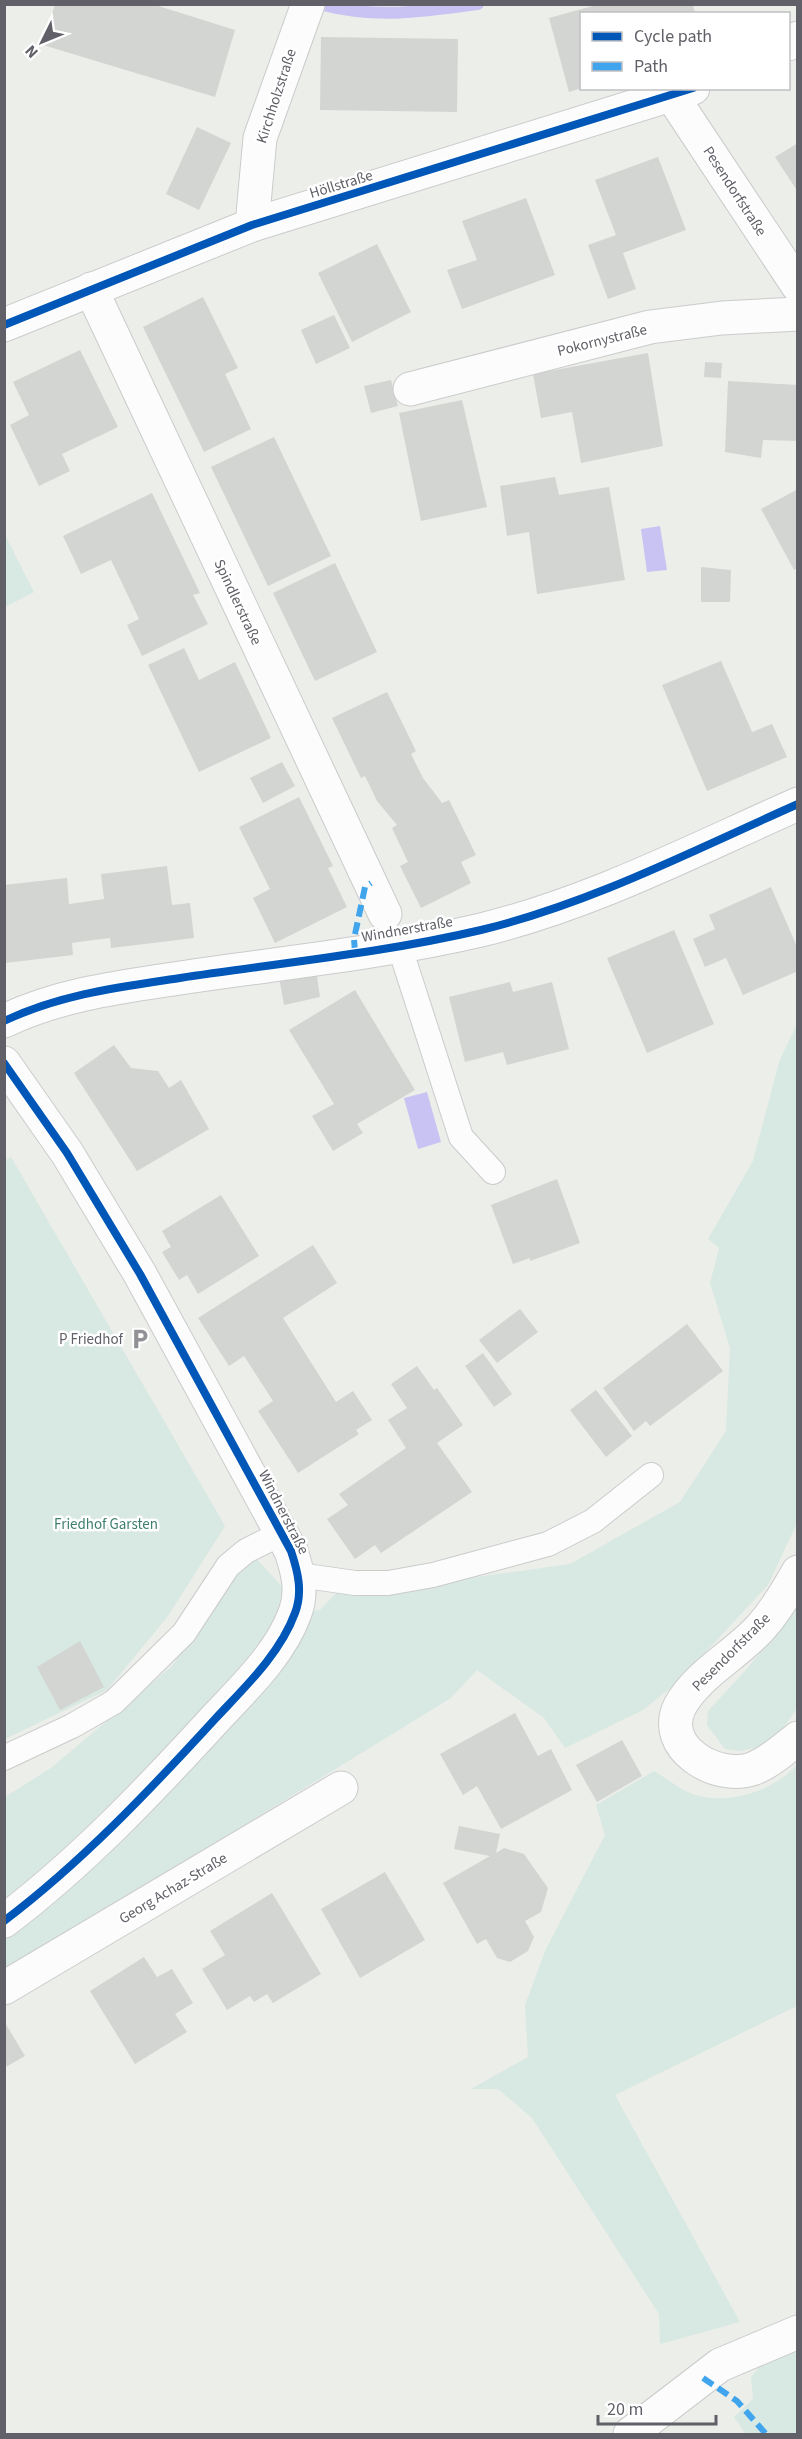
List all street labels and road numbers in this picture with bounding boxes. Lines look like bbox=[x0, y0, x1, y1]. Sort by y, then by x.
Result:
street label: Kirchholzstraße bbox=[251, 46, 302, 146]
street label: Pesendorfstraße bbox=[698, 142, 771, 240]
street label: Höllstraße bbox=[307, 165, 375, 204]
street label: Pokornystraße bbox=[555, 319, 649, 362]
street label: Spindlerstraße bbox=[208, 556, 267, 649]
street label: Windnerstraße bbox=[360, 911, 454, 948]
street label: Windnerstraße bbox=[253, 1466, 314, 1558]
street label: Pesendorfstraße bbox=[687, 1608, 775, 1696]
street label: Georg Achaz-Straße bbox=[115, 1848, 231, 1929]

